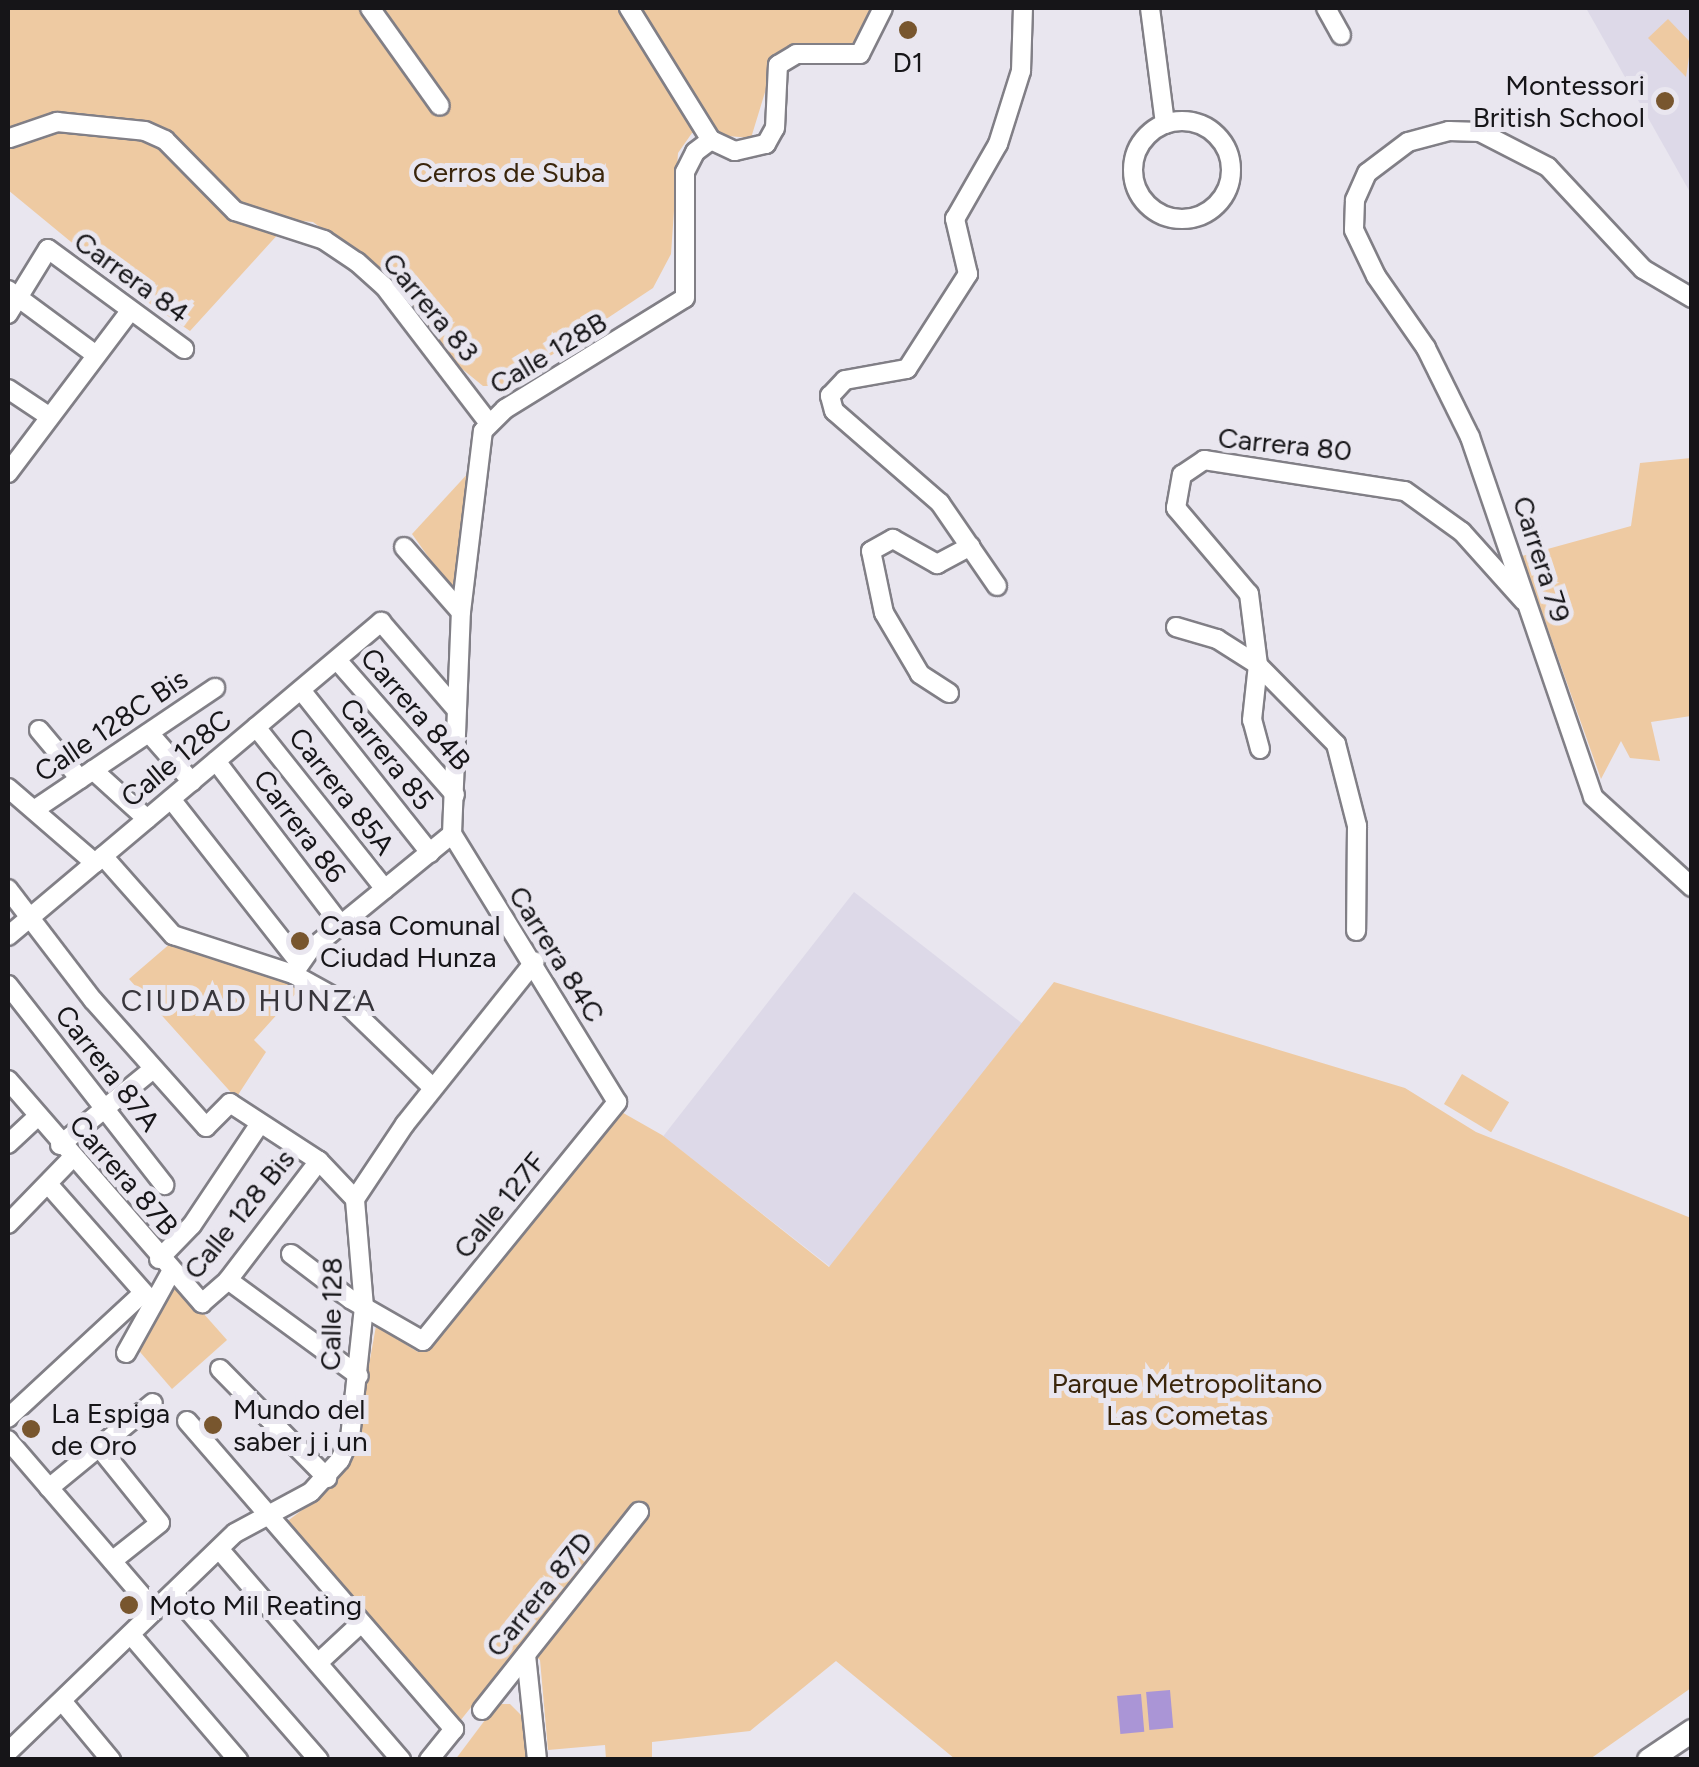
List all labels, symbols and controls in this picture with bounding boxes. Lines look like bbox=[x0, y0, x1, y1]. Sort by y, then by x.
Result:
marker: D1 bbox=[897, 19, 919, 41]
place label: D1 bbox=[893, 45, 923, 79]
place label: Montessori British School bbox=[1473, 68, 1645, 134]
marker: Montessori British School bbox=[1654, 90, 1676, 112]
park label: Cerros de Suba bbox=[413, 155, 605, 189]
street label: Carrera 84 bbox=[68, 224, 196, 330]
street label: Carrera 83 bbox=[376, 246, 486, 368]
street label: Calle 128B bbox=[483, 305, 613, 401]
street label: Carrera 80 bbox=[1216, 420, 1354, 468]
street label: Carrera 79 bbox=[1506, 492, 1578, 626]
street label: Carrera 84B bbox=[354, 641, 478, 777]
street label: Calle 128C Bis bbox=[28, 662, 194, 788]
street label: Carrera 85 bbox=[333, 691, 441, 817]
street label: Calle 128C bbox=[114, 702, 238, 814]
street label: Carrera 85A bbox=[282, 721, 402, 861]
street label: Carrera 86 bbox=[247, 763, 353, 889]
street label: Carrera 84C bbox=[502, 880, 612, 1028]
place label: Casa Comunal Ciudad Hunza bbox=[320, 908, 501, 974]
marker: Casa Comunal Ciudad Hunza bbox=[289, 930, 311, 952]
district label: CIUDAD HUNZA bbox=[121, 983, 377, 1019]
street label: Carrera 87A bbox=[48, 998, 168, 1138]
street label: Carrera 87B bbox=[63, 1108, 185, 1242]
street label: Calle 128 Bis bbox=[177, 1142, 301, 1286]
street label: Calle 127F bbox=[446, 1145, 552, 1265]
street label: Calle 128 bbox=[313, 1257, 349, 1371]
park label: Parque Metropolitano Las Cometas bbox=[1051, 1366, 1323, 1432]
place label: Mundo del saber j i un bbox=[233, 1392, 368, 1458]
place label: La Espiga de Oro bbox=[51, 1396, 170, 1462]
marker: Mundo del saber j i un bbox=[202, 1414, 224, 1436]
marker: La Espiga de Oro bbox=[20, 1418, 42, 1440]
street label: Carrera 87D bbox=[478, 1525, 600, 1663]
place label: Moto Mil Reating bbox=[149, 1588, 362, 1622]
marker: Moto Mil Reating bbox=[118, 1594, 140, 1616]

